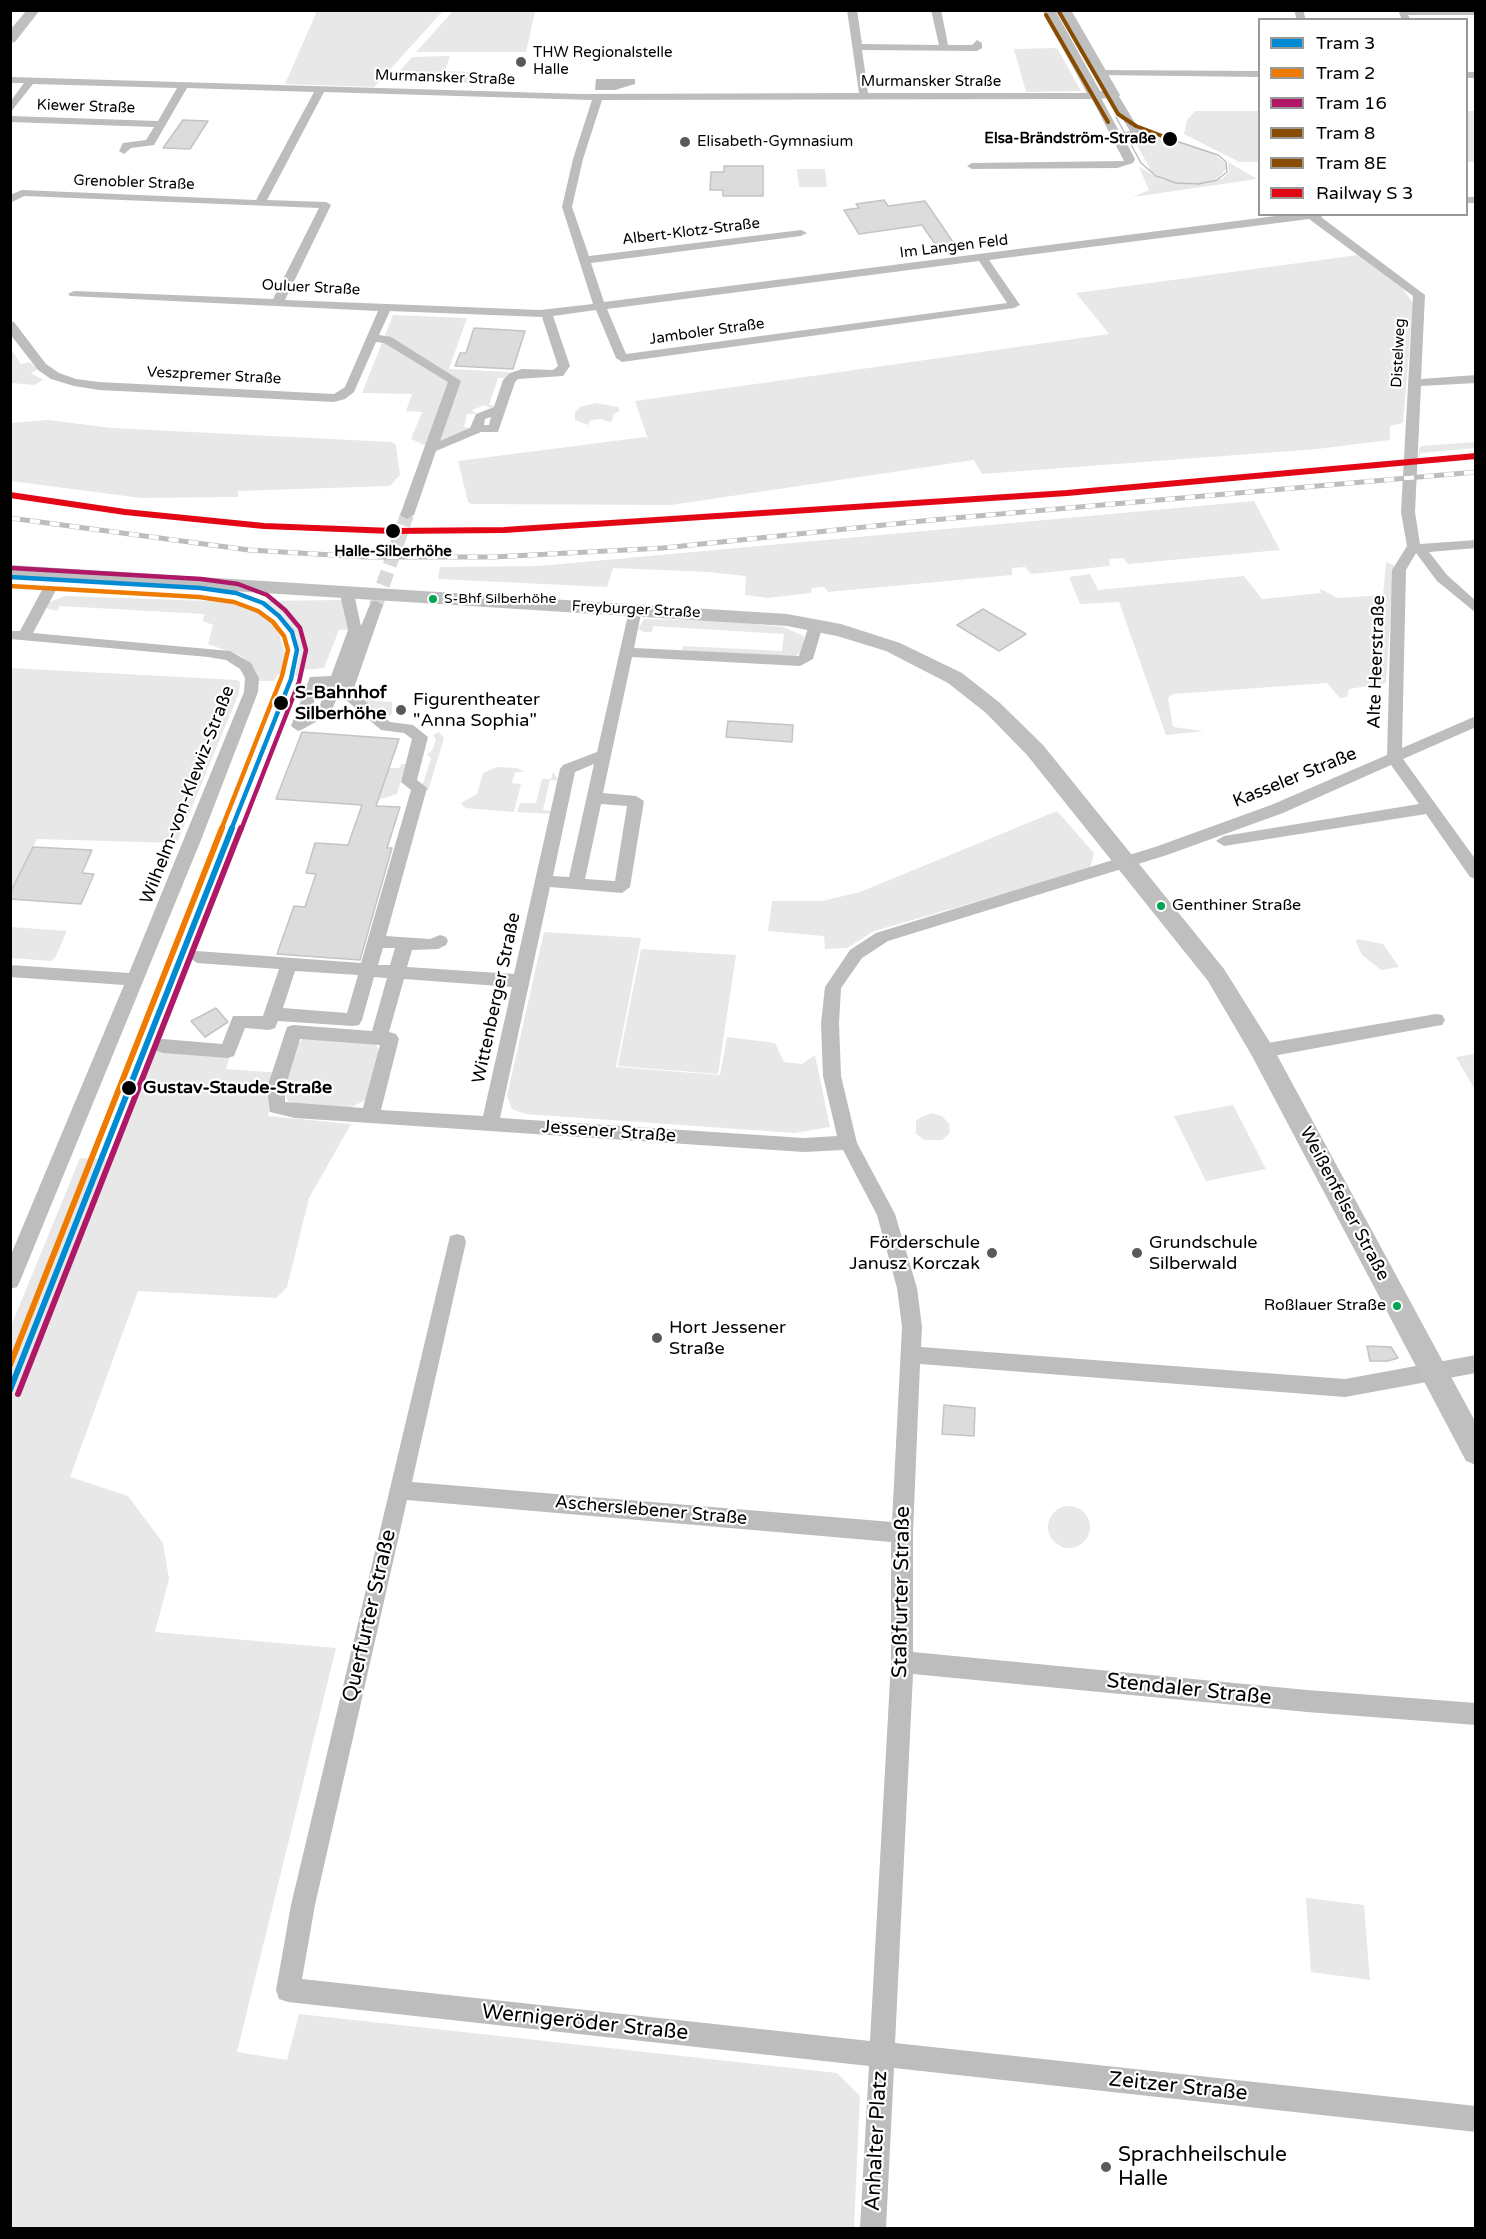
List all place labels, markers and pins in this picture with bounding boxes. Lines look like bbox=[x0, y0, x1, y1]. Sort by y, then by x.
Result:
place label: THW Regionalstelle Halle bbox=[533, 44, 673, 79]
marker: THW Regionalstelle Halle bbox=[514, 55, 528, 69]
place label: Elsa-Brändström-Straße bbox=[984, 130, 1156, 148]
marker: Elsa-Brändström-Straße bbox=[1161, 130, 1179, 148]
place label: Elisabeth-Gymnasium bbox=[697, 133, 853, 151]
marker: Elisabeth-Gymnasium bbox=[678, 135, 692, 149]
marker: Halle-Silberhöhe bbox=[384, 522, 402, 540]
place label: Halle-Silberhöhe bbox=[334, 543, 452, 561]
place label: S-Bhf Silberhöhe bbox=[444, 591, 556, 607]
marker: S-Bhf Silberhöhe bbox=[427, 593, 439, 605]
place label: S-Bahnhof Silberhöhe bbox=[295, 682, 387, 724]
place label: Figurentheater "Anna Sophia" bbox=[413, 689, 540, 732]
marker: S-Bahnhof Silberhöhe bbox=[272, 694, 290, 712]
marker: Figurentheater "Anna Sophia" bbox=[394, 703, 408, 717]
place label: Genthiner Straße bbox=[1172, 896, 1301, 916]
marker: Genthiner Straße bbox=[1155, 900, 1167, 912]
place label: Gustav-Staude-Straße bbox=[143, 1077, 332, 1099]
marker: Gustav-Staude-Straße bbox=[120, 1079, 138, 1097]
place label: Förderschule Janusz Korczak bbox=[849, 1232, 980, 1274]
place label: Grundschule Silberwald bbox=[1149, 1232, 1258, 1274]
marker: Förderschule Janusz Korczak bbox=[985, 1246, 999, 1260]
marker: Grundschule Silberwald bbox=[1130, 1246, 1144, 1260]
place label: Roßlauer Straße bbox=[1264, 1296, 1386, 1316]
marker: Roßlauer Straße bbox=[1391, 1300, 1403, 1312]
place label: Hort Jessener Straße bbox=[669, 1317, 786, 1360]
marker: Hort Jessener Straße bbox=[650, 1331, 664, 1345]
place label: Sprachheilschule Halle bbox=[1118, 2142, 1287, 2192]
marker: Sprachheilschule Halle bbox=[1099, 2160, 1113, 2174]

